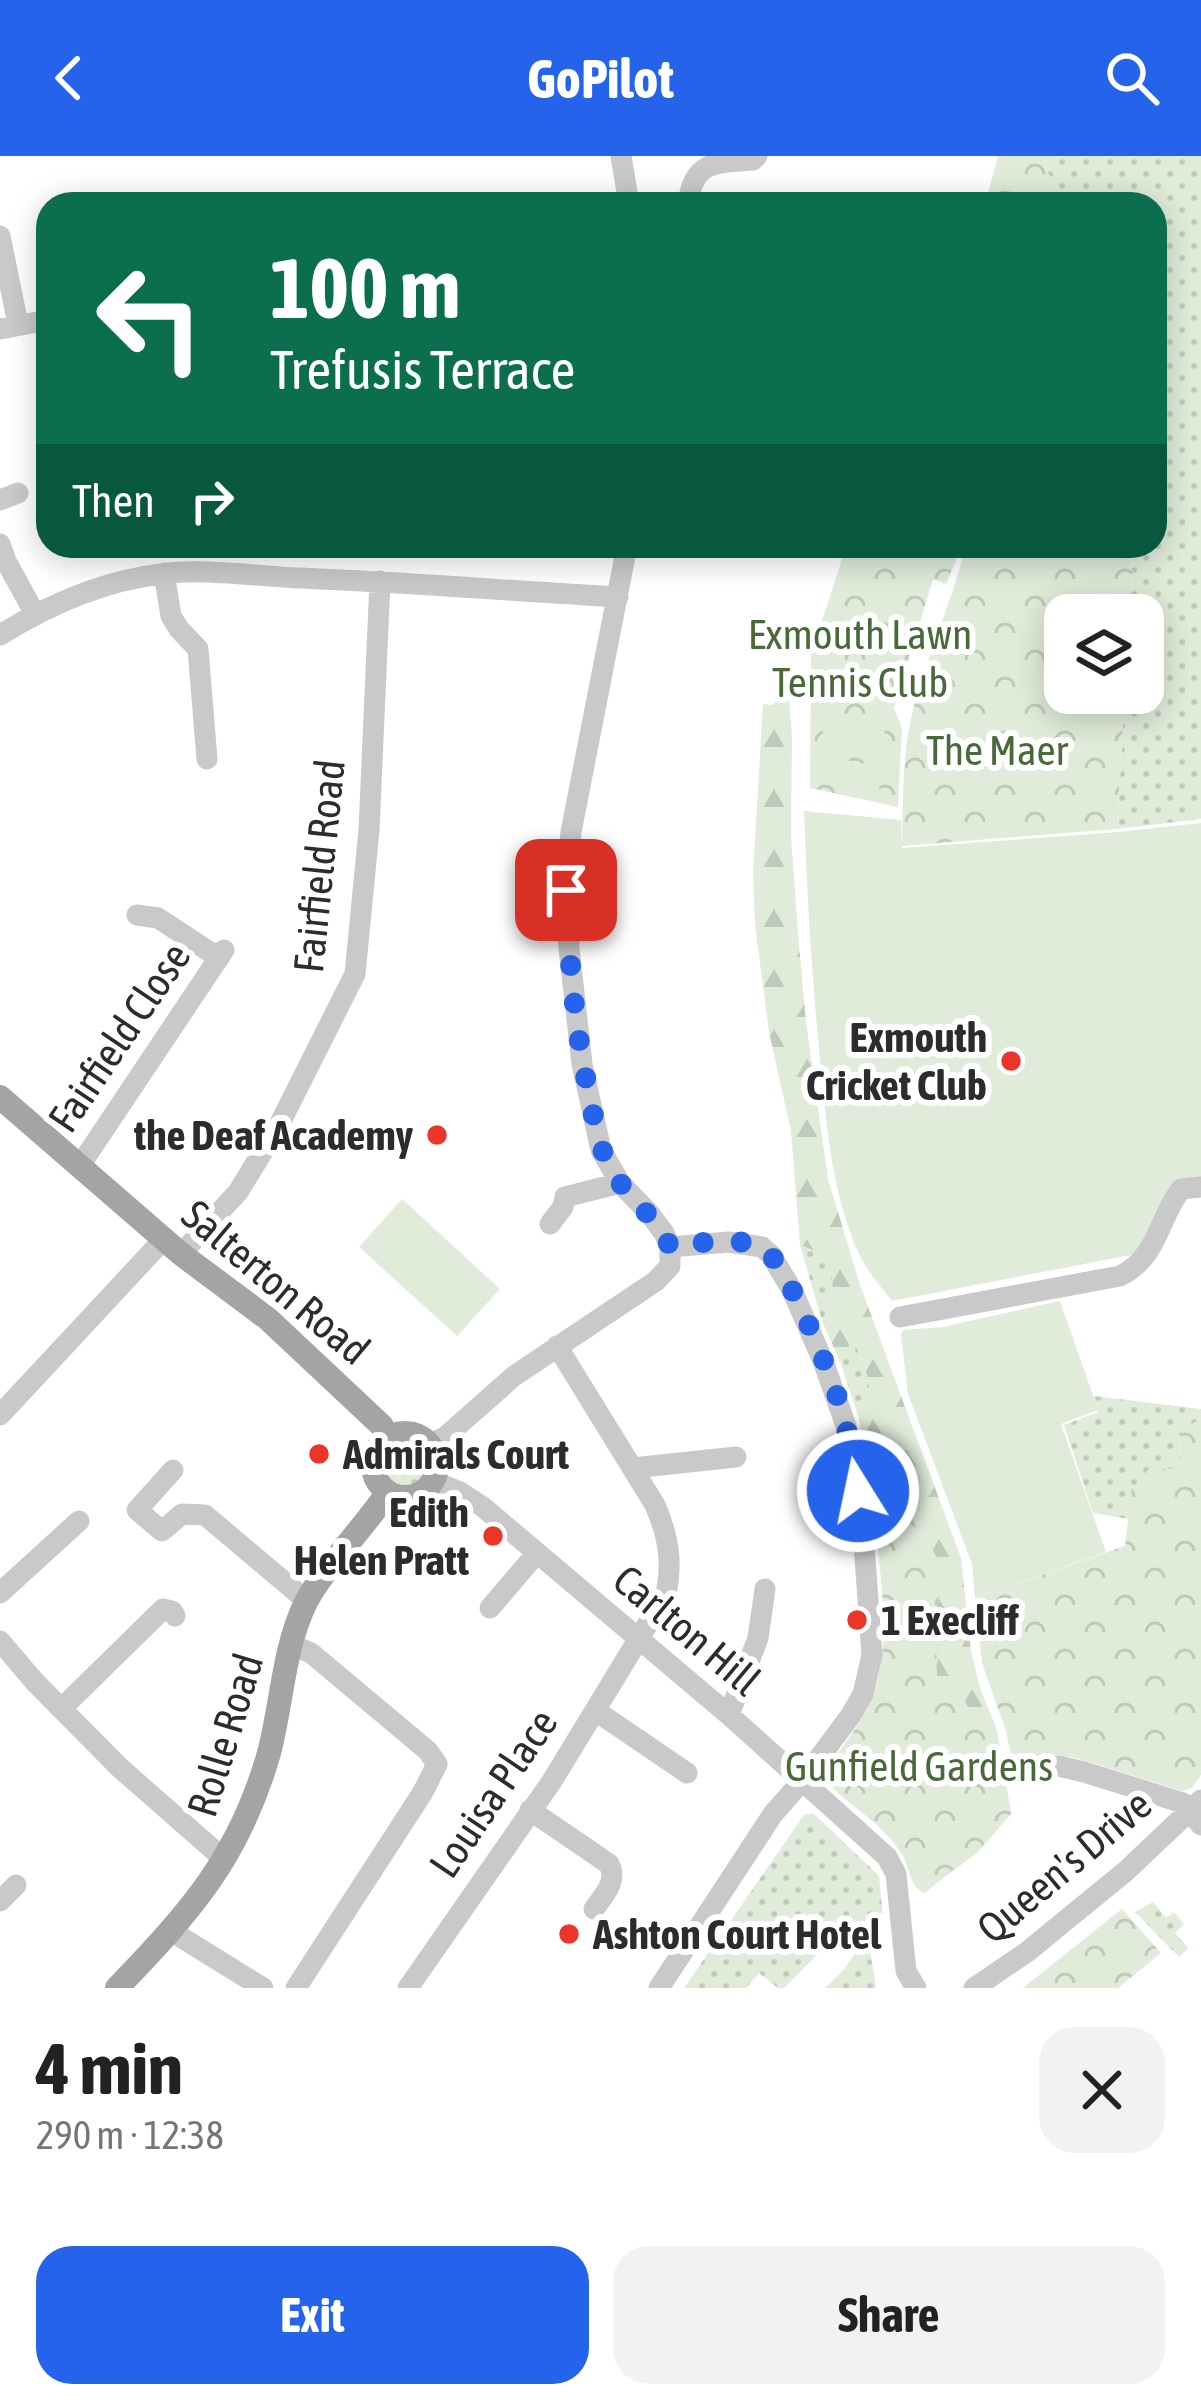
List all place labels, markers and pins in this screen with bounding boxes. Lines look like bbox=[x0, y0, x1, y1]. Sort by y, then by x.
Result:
pin bbox=[515, 839, 617, 941]
place label: Exmouth Cricket Club bbox=[806, 1013, 987, 1109]
marker: Exmouth Cricket Club bbox=[998, 1048, 1024, 1074]
place label: the Deaf Academy bbox=[133, 1111, 414, 1159]
marker: the Deaf Academy bbox=[424, 1122, 450, 1148]
place label: Admirals Court bbox=[342, 1430, 569, 1478]
marker: Admirals Court bbox=[306, 1441, 332, 1467]
place label: Edith Helen Pratt bbox=[294, 1488, 469, 1584]
marker: Edith Helen Pratt bbox=[480, 1523, 506, 1549]
place label: 1 Execliff bbox=[881, 1596, 1020, 1644]
marker: 1 Execliff bbox=[844, 1607, 870, 1633]
place label: Ashton Court Hotel bbox=[592, 1910, 882, 1958]
marker: Ashton Court Hotel bbox=[556, 1921, 582, 1947]

